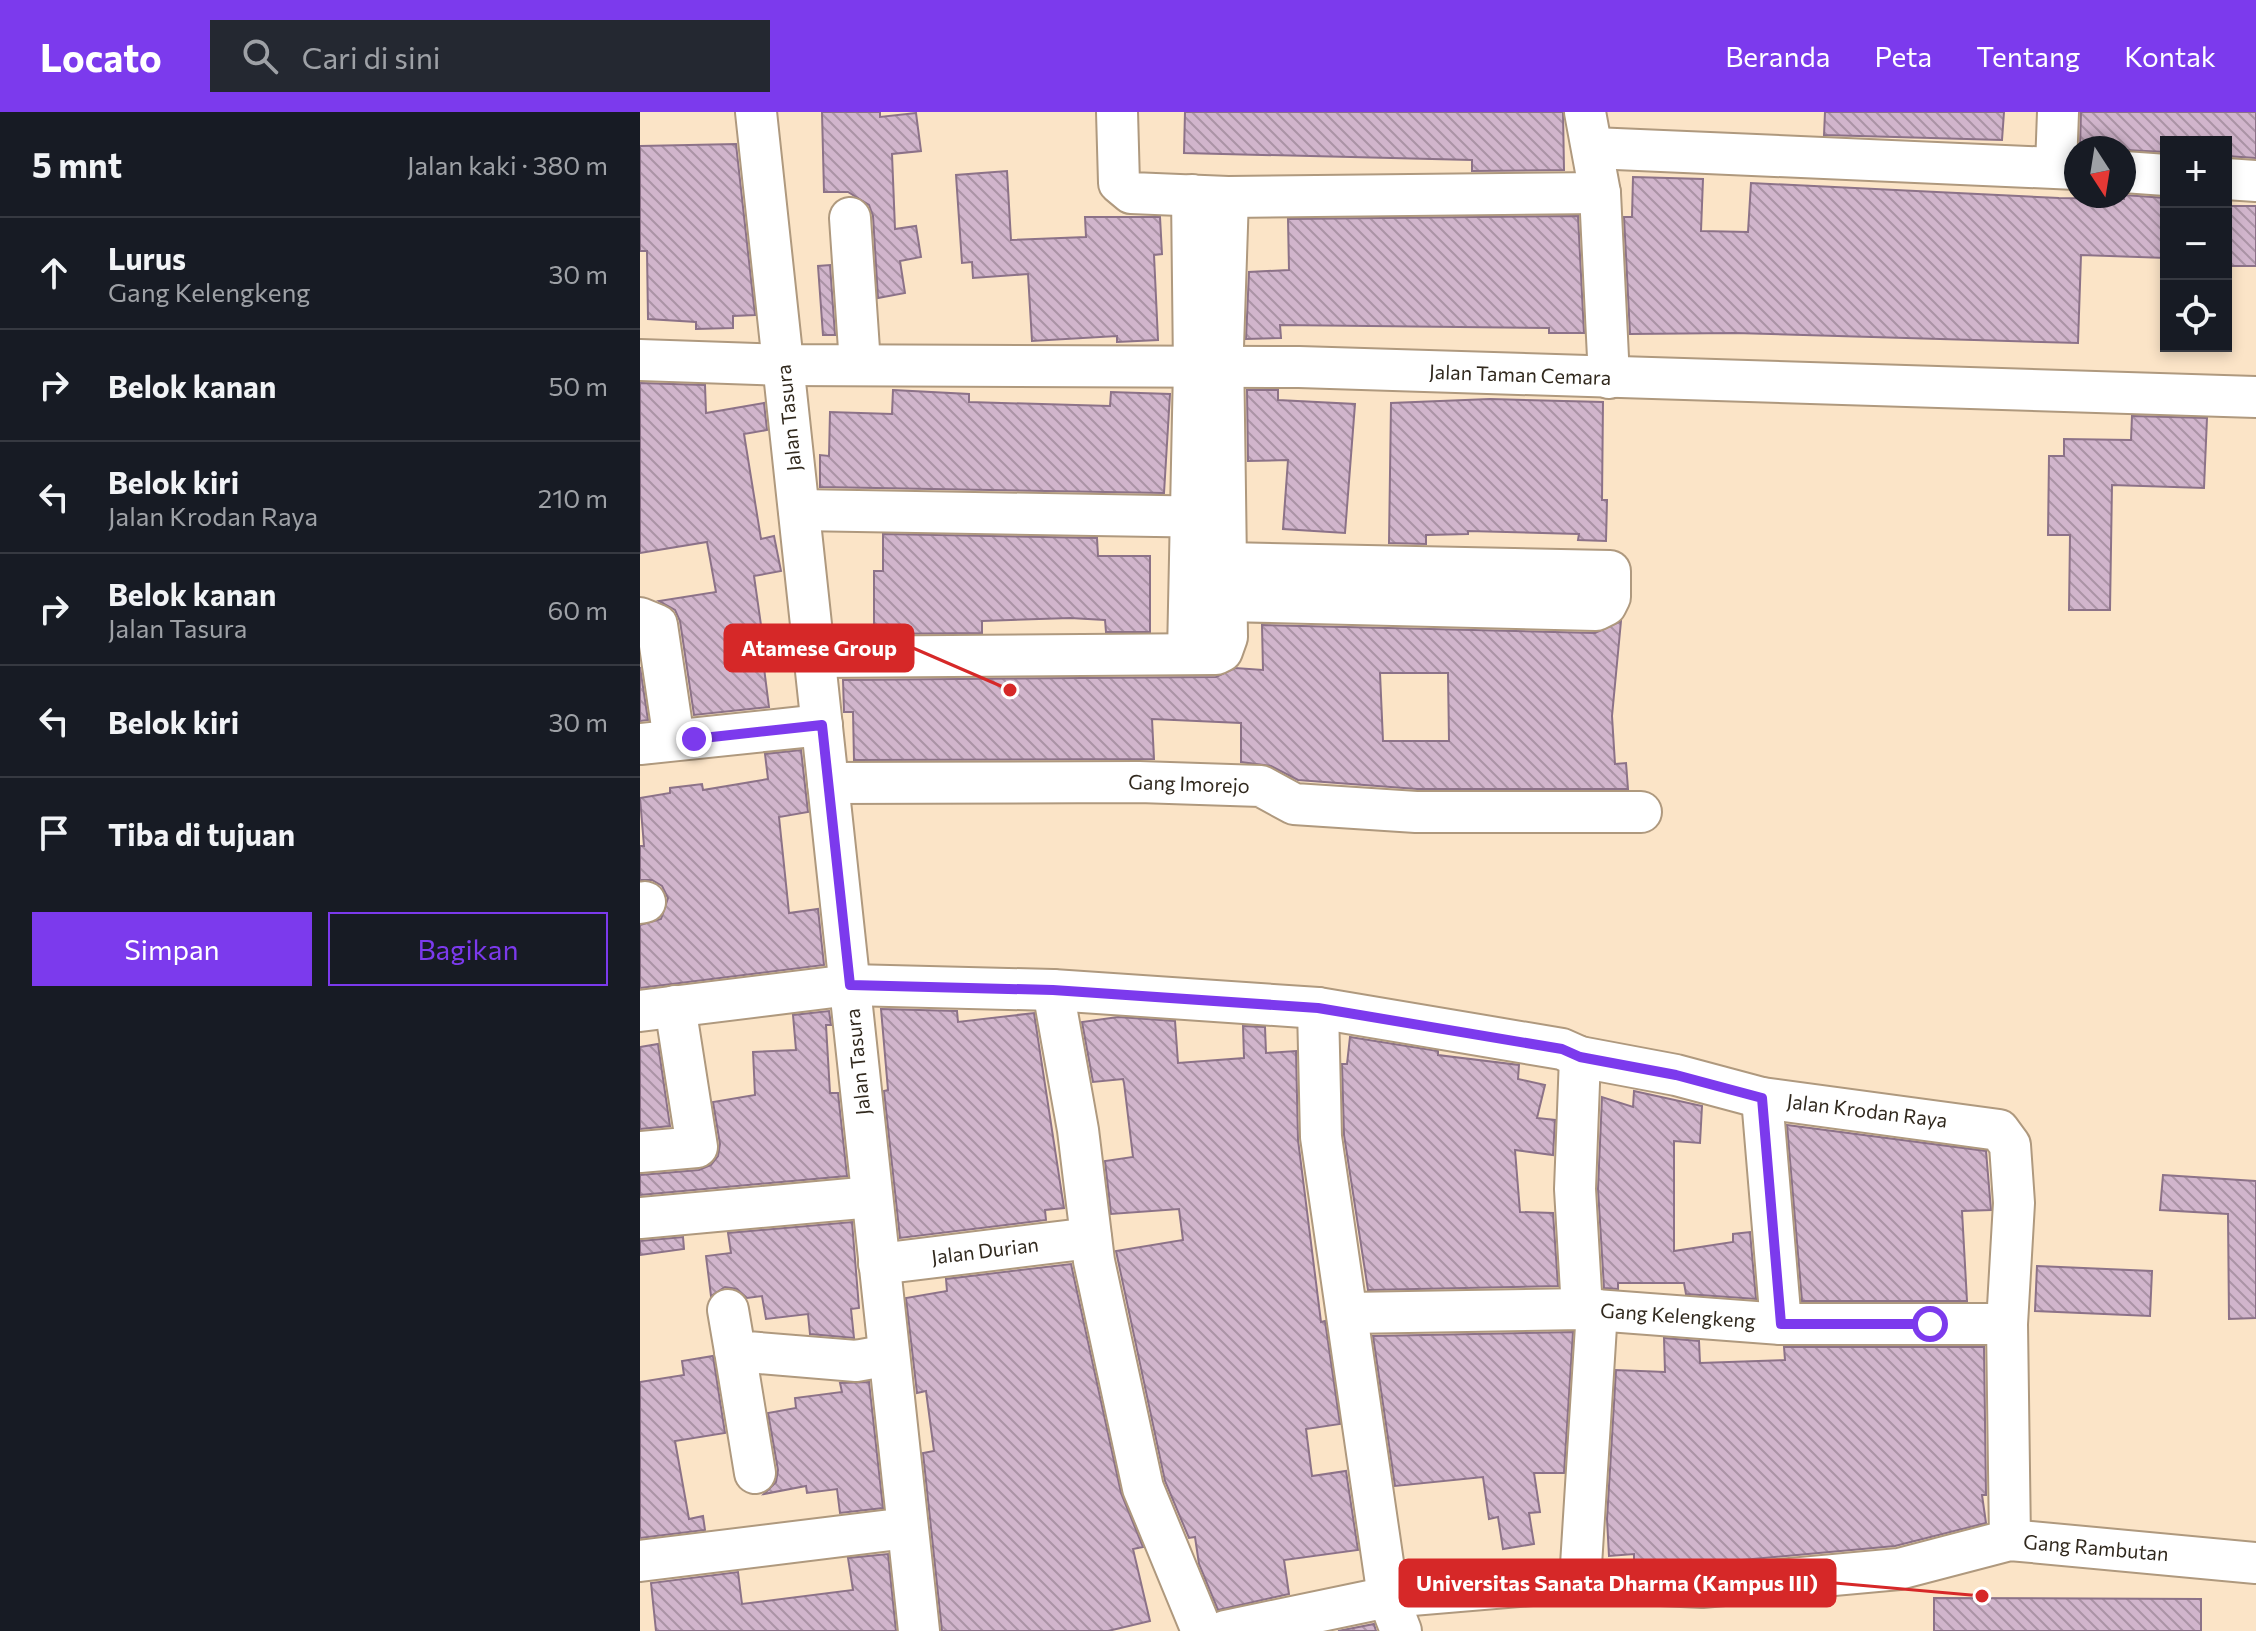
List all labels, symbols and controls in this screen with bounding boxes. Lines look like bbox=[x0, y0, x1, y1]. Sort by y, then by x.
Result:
search box bbox=[210, 20, 770, 92]
text: Locato bbox=[40, 33, 162, 80]
icon: search bbox=[238, 34, 282, 78]
text: Cari di sini bbox=[302, 38, 441, 75]
text: Beranda bbox=[1725, 39, 1830, 73]
text: Peta bbox=[1874, 39, 1932, 73]
text: Tentang bbox=[1976, 39, 2080, 73]
text: Kontak bbox=[2124, 39, 2216, 73]
north arrow bbox=[2064, 136, 2136, 208]
map controls bbox=[2160, 136, 2232, 352]
button: + bbox=[2160, 136, 2232, 208]
text: 5 mnt bbox=[32, 143, 122, 185]
text: Jalan kaki · 380 m bbox=[407, 149, 608, 180]
button: − bbox=[2160, 208, 2232, 280]
text: Lurus bbox=[108, 239, 186, 276]
icon: ahead bbox=[32, 251, 76, 295]
text: 30 m bbox=[549, 258, 608, 289]
text: Gang Kelengkeng bbox=[108, 276, 310, 307]
button: locate bbox=[2160, 280, 2232, 352]
street label: Jalan Taman Cemara bbox=[1429, 359, 1612, 389]
icon: right bbox=[32, 363, 76, 407]
street label: Jalan Tasura bbox=[770, 364, 806, 473]
text: Belok kanan bbox=[108, 367, 276, 404]
text: 50 m bbox=[548, 370, 608, 401]
text: Belok kiri bbox=[108, 463, 239, 500]
icon: left bbox=[32, 475, 76, 519]
text: 210 m bbox=[538, 482, 608, 513]
text: Jalan Krodan Raya bbox=[108, 500, 318, 531]
text: Belok kanan bbox=[108, 575, 276, 612]
icon: right bbox=[32, 587, 76, 631]
text: 60 m bbox=[548, 594, 608, 625]
text: Jalan Tasura bbox=[108, 612, 247, 643]
callout: Atamese Group bbox=[725, 625, 913, 671]
text: Atamese Group bbox=[741, 634, 897, 661]
icon: left bbox=[32, 699, 76, 743]
text: Belok kiri bbox=[108, 703, 239, 740]
text: 30 m bbox=[549, 706, 608, 737]
route end bbox=[676, 721, 712, 757]
street label: Gang Imorejo bbox=[1128, 769, 1250, 797]
icon: arrive bbox=[32, 811, 76, 855]
text: Tiba di tujuan bbox=[108, 815, 295, 852]
button: Simpan bbox=[32, 912, 312, 986]
button: Bagikan bbox=[328, 912, 608, 986]
street label: Jalan Tasura bbox=[839, 1008, 875, 1117]
street label: Jalan Krodan Raya bbox=[1785, 1088, 1949, 1132]
street label: Jalan Durian bbox=[930, 1232, 1040, 1269]
street label: Gang Kelengkeng bbox=[1600, 1298, 1757, 1332]
route start bbox=[1912, 1306, 1948, 1342]
street label: Gang Rambutan bbox=[2022, 1529, 2170, 1565]
callout: Universitas Sanata Dharma (Kampus III) bbox=[1400, 1560, 1835, 1606]
text: Universitas Sanata Dharma (Kampus III) bbox=[1416, 1569, 1818, 1596]

